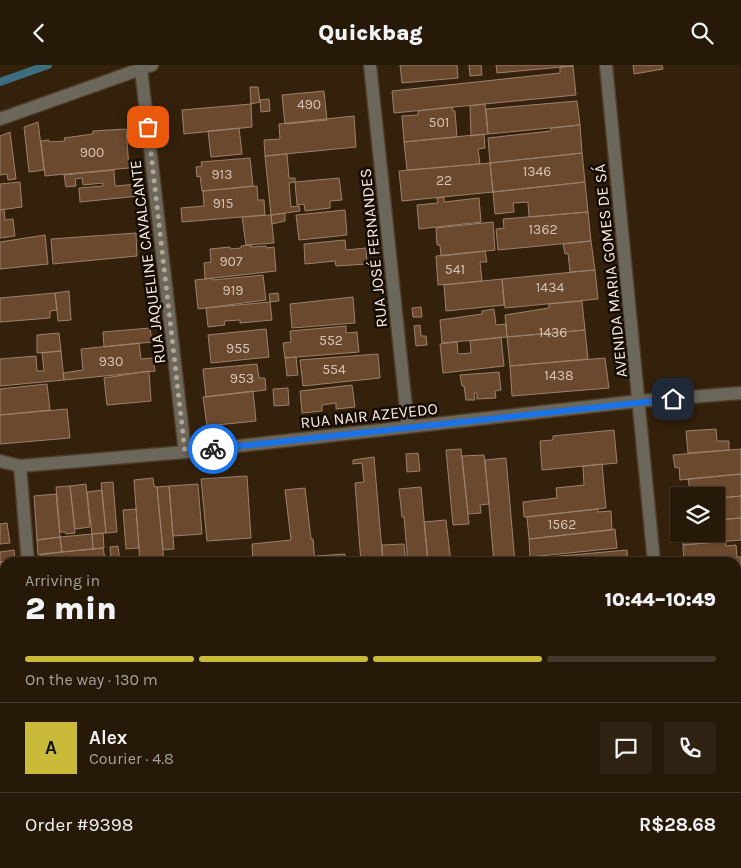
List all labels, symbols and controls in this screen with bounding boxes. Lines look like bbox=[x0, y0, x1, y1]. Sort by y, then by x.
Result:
icon: back bbox=[25, 19, 53, 47]
icon: search bbox=[688, 19, 716, 47]
text: Quickbag bbox=[318, 20, 423, 46]
house number: 490 bbox=[297, 96, 321, 113]
pin bbox=[127, 106, 169, 148]
icon: bag bbox=[134, 113, 162, 141]
house number: 501 bbox=[429, 114, 449, 131]
house number: 900 bbox=[80, 144, 104, 161]
street label: RUA JAQUELINE CAVALCANTE bbox=[126, 159, 169, 365]
house number: 1346 bbox=[523, 163, 551, 180]
street label: AVENIDA MARIA GOMES DE SÁ bbox=[590, 163, 631, 379]
house number: 913 bbox=[211, 166, 233, 183]
street label: RUA JOSÉ FERNANDES bbox=[356, 167, 391, 328]
house number: 22 bbox=[436, 172, 452, 189]
house number: 915 bbox=[213, 195, 233, 212]
house number: 1362 bbox=[528, 221, 558, 238]
house number: 907 bbox=[219, 253, 243, 270]
house number: 541 bbox=[445, 261, 465, 278]
house number: 1434 bbox=[536, 279, 564, 296]
house number: 919 bbox=[223, 282, 243, 299]
house number: 1436 bbox=[539, 324, 567, 341]
house number: 552 bbox=[319, 332, 343, 349]
house number: 955 bbox=[226, 340, 250, 357]
house number: 930 bbox=[99, 353, 123, 370]
house number: 554 bbox=[322, 361, 346, 378]
house number: 1438 bbox=[544, 367, 574, 384]
house number: 953 bbox=[230, 370, 254, 387]
pin bbox=[652, 378, 694, 420]
icon: home bbox=[659, 385, 687, 413]
street label: RUA NAIR AZEVEDO bbox=[299, 399, 439, 432]
courier bbox=[188, 424, 238, 474]
icon: bike bbox=[199, 435, 227, 463]
map controls bbox=[670, 487, 725, 542]
button: layers bbox=[670, 487, 725, 542]
house number: 1562 bbox=[548, 516, 576, 533]
text: Arriving in bbox=[25, 571, 100, 590]
text: 10:44–10:49 bbox=[605, 589, 716, 611]
text: 2 min bbox=[25, 590, 117, 627]
text: On the way · 130 m bbox=[25, 670, 158, 689]
button: chat bbox=[600, 722, 652, 774]
button: phone bbox=[664, 722, 716, 774]
text: Alex bbox=[89, 727, 127, 749]
text: A bbox=[45, 737, 57, 759]
text: Courier · 4.8 bbox=[89, 749, 174, 768]
text: Order #9398 bbox=[25, 814, 133, 836]
text: R$28.68 bbox=[639, 814, 716, 836]

